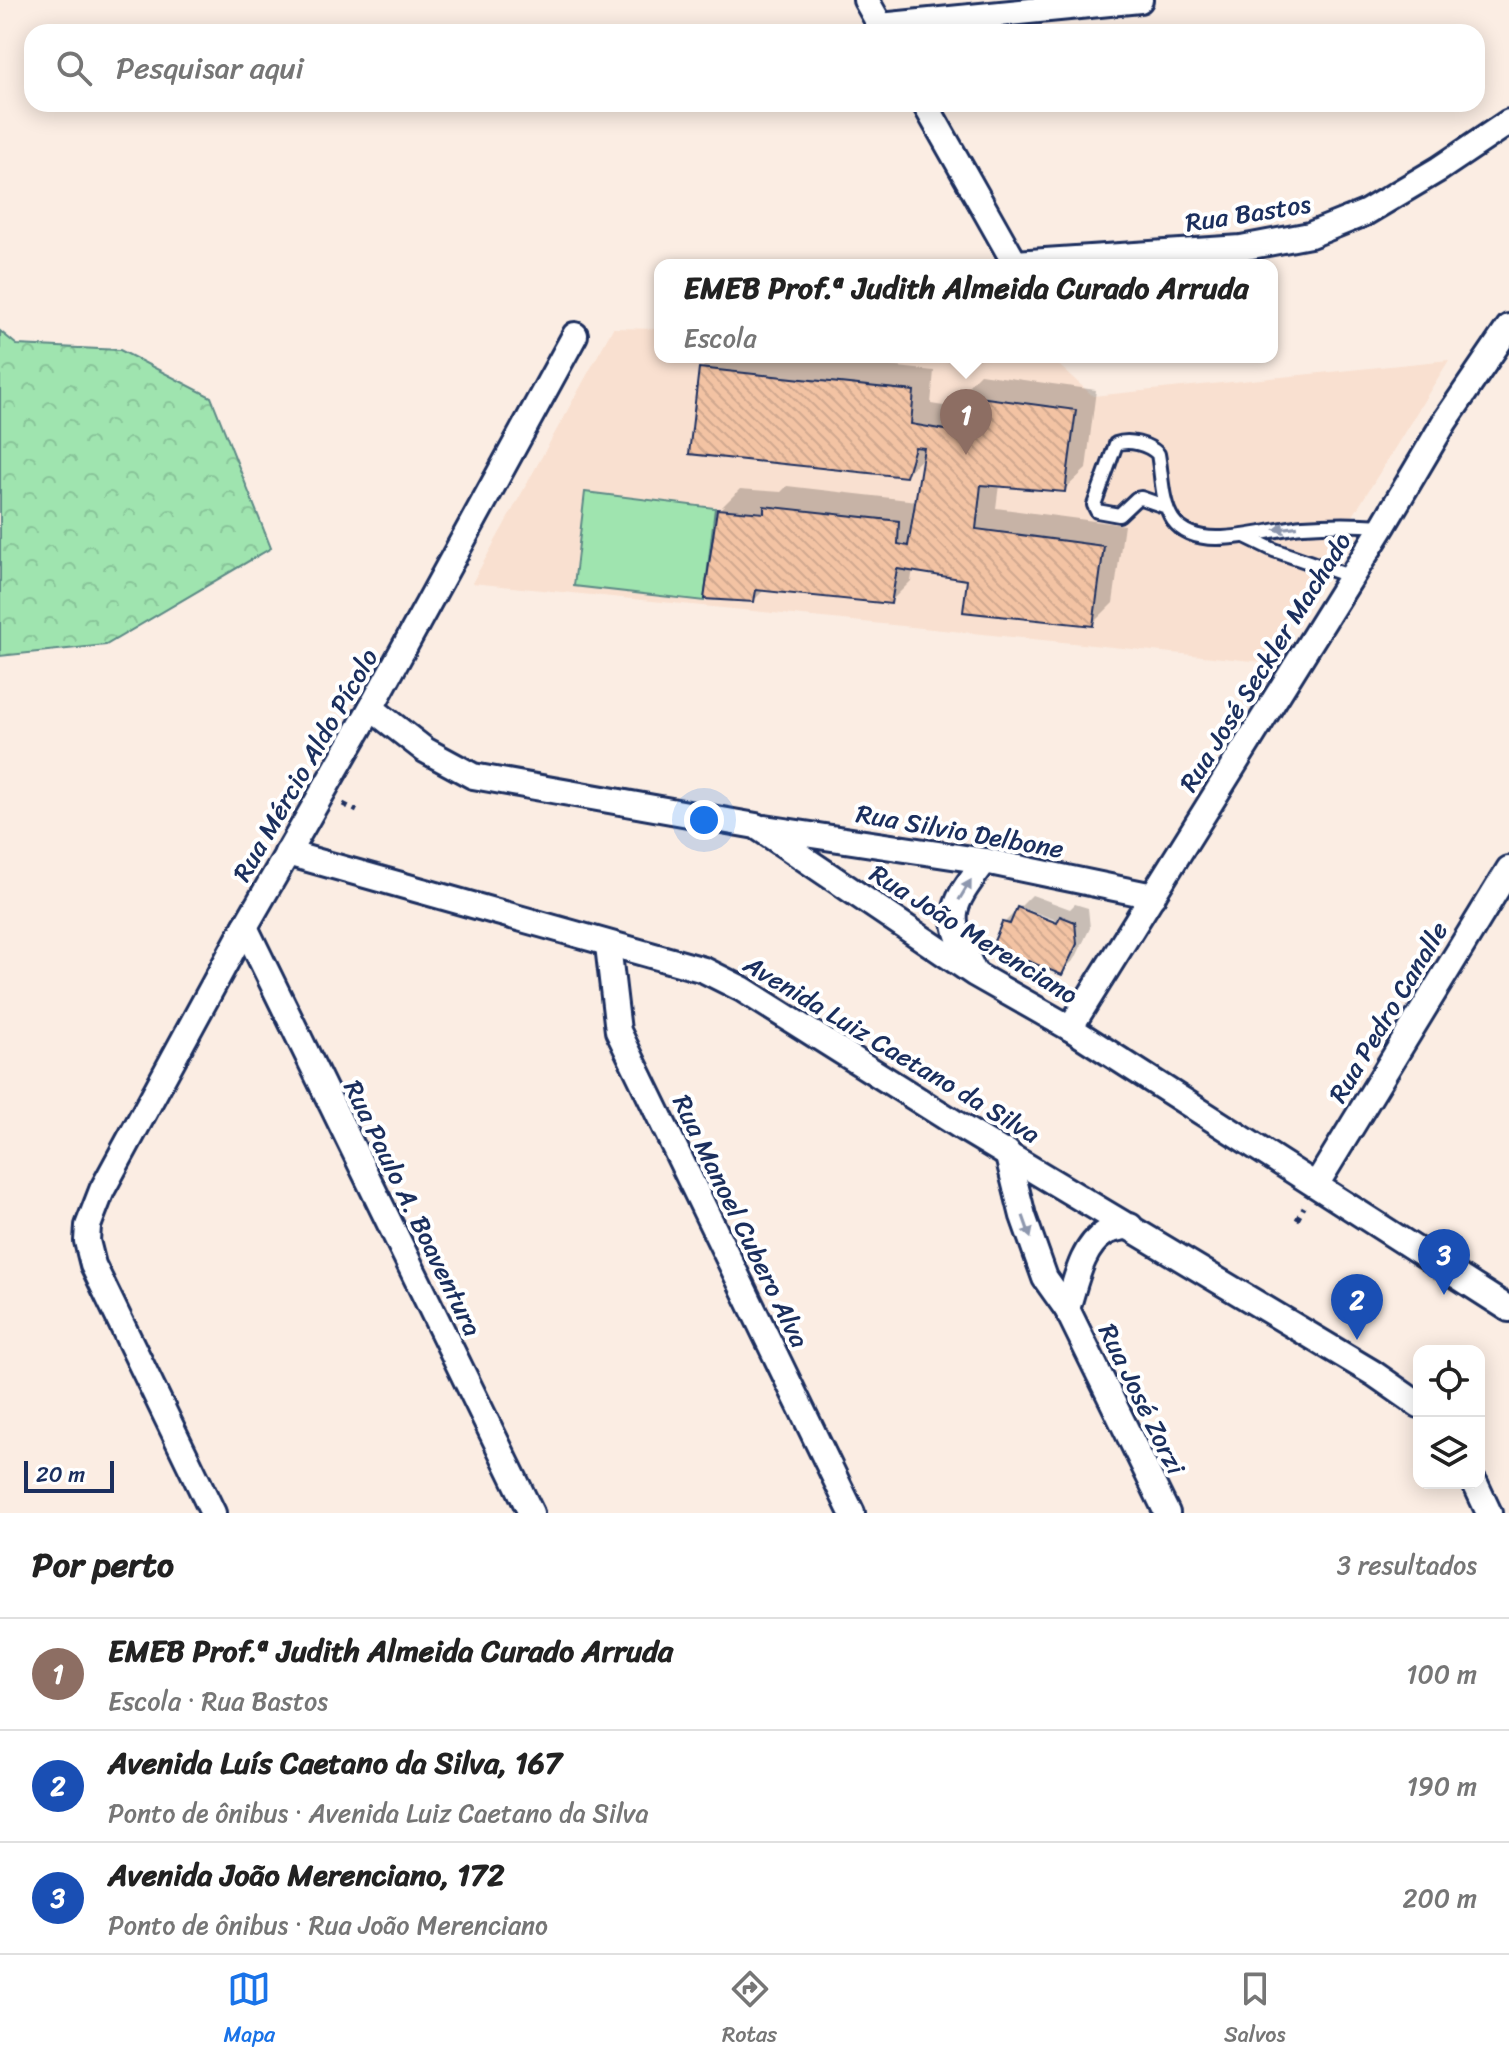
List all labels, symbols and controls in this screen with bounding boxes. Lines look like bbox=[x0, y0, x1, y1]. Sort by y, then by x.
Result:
search box bbox=[24, 24, 1485, 112]
text: Pesquisar aqui bbox=[116, 41, 304, 95]
icon: search bbox=[52, 46, 96, 90]
street label: Rua Bastos bbox=[1182, 180, 1314, 246]
popup bbox=[654, 259, 1278, 363]
text: EMEB Prof.ª Judith Almeida Curado Arruda bbox=[683, 261, 1249, 315]
text: Escola bbox=[683, 315, 757, 361]
pin: 1 bbox=[940, 389, 992, 455]
one-way arrow bbox=[1273, 522, 1298, 535]
street label: Rua José Seckler Machado bbox=[1166, 523, 1364, 801]
street label: Rua Mércio Aldo Pícolo bbox=[219, 639, 391, 891]
street label: Rua Silvio Delbone bbox=[853, 790, 1067, 872]
your location bbox=[684, 800, 724, 840]
street label: Rua João Merenciano bbox=[860, 851, 1088, 1017]
one-way arrow bbox=[958, 879, 972, 901]
street label: Rua Pedro Canalle bbox=[1315, 912, 1461, 1112]
street label: Avenida Luiz Caetano da Silva bbox=[734, 941, 1049, 1156]
street label: Rua Paulo A. Boaventura bbox=[331, 1072, 495, 1344]
street label: Rua Manoel Cubero Alva bbox=[660, 1086, 822, 1356]
one-way arrow bbox=[1022, 1216, 1034, 1240]
pin: 3 bbox=[1418, 1229, 1470, 1295]
pin: 2 bbox=[1331, 1274, 1383, 1340]
street label: Rua José Zorzi bbox=[1085, 1315, 1199, 1483]
map controls bbox=[1413, 1345, 1485, 1489]
button: locate bbox=[1413, 1345, 1485, 1417]
button: layers bbox=[1413, 1417, 1485, 1489]
text: 20 m bbox=[36, 1455, 85, 1494]
scale bar bbox=[24, 1457, 114, 1493]
text: Por perto bbox=[32, 1535, 174, 1595]
text: 3 resultados bbox=[1337, 1542, 1477, 1588]
text: EMEB Prof.ª Judith Almeida Curado Arruda bbox=[108, 1624, 673, 1678]
text: 1 bbox=[52, 1651, 64, 1697]
text: 100 m bbox=[1406, 1651, 1477, 1697]
text: Escola · Rua Bastos bbox=[108, 1678, 328, 1724]
text: Avenida Luís Caetano da Silva, 167 bbox=[108, 1736, 562, 1790]
text: 2 bbox=[50, 1763, 66, 1809]
text: 190 m bbox=[1407, 1763, 1477, 1809]
text: Ponto de ônibus · Avenida Luiz Caetano da Silva bbox=[108, 1790, 649, 1836]
text: Avenida João Merenciano, 172 bbox=[108, 1848, 504, 1902]
text: 3 bbox=[51, 1875, 65, 1921]
text: 200 m bbox=[1402, 1875, 1477, 1921]
text: Ponto de ônibus · Rua João Merenciano bbox=[108, 1902, 548, 1948]
tab: Mapa bbox=[223, 1967, 275, 2054]
tab: Rotas bbox=[722, 1967, 777, 2054]
tab: Salvos bbox=[1224, 1967, 1286, 2054]

